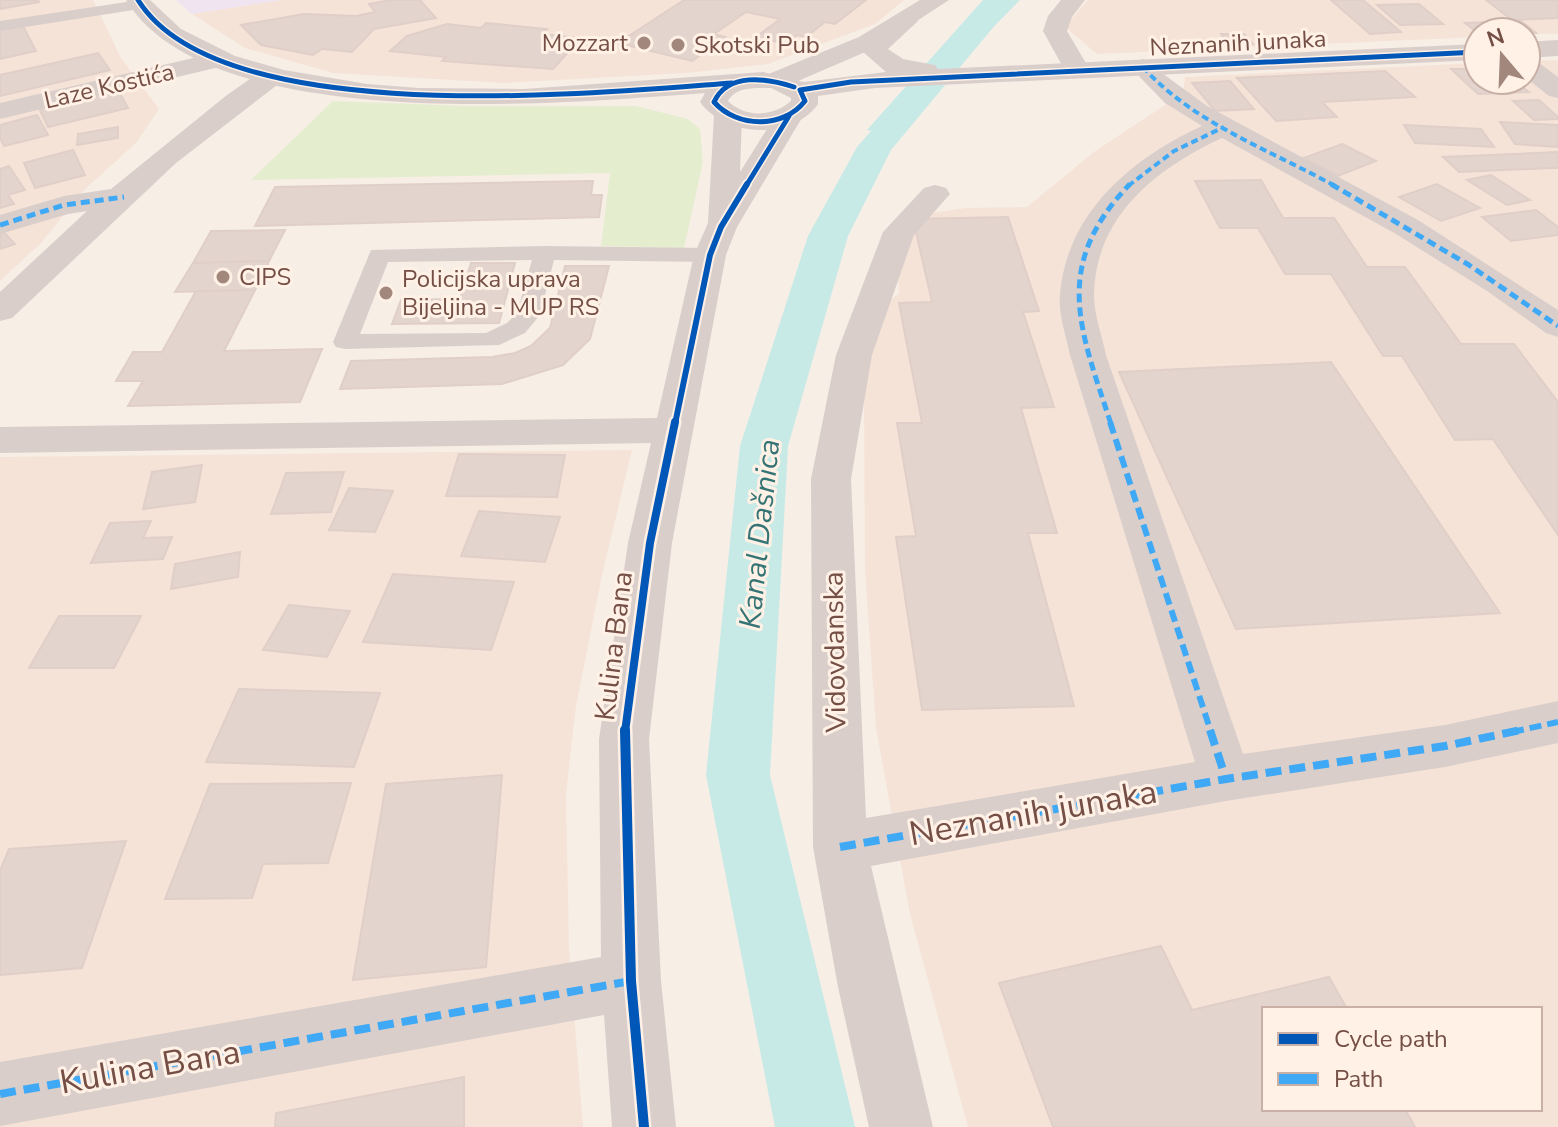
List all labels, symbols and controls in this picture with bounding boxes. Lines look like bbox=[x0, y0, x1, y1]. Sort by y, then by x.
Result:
north arrow bbox=[1462, 16, 1542, 96]
text: N bbox=[1483, 21, 1508, 55]
street label: Neznanih junaka bbox=[1149, 22, 1327, 64]
place label: Mozzart bbox=[542, 27, 629, 59]
place label: Skotski Pub bbox=[694, 29, 820, 61]
marker: Mozzart bbox=[635, 34, 653, 52]
marker: Skotski Pub bbox=[669, 36, 687, 54]
street label: Laze Kostića bbox=[41, 55, 177, 117]
place label: CIPS bbox=[239, 261, 291, 293]
place label: Policijska uprava Bijeljina - MUP RS bbox=[402, 263, 600, 323]
marker: CIPS bbox=[214, 268, 232, 286]
marker: Policijska uprava Bijeljina - MUP RS bbox=[377, 284, 395, 302]
water label: Kanal Dašnica bbox=[730, 437, 790, 631]
street label: Kulina Bana bbox=[586, 569, 642, 723]
street label: Vidovdanska bbox=[815, 571, 855, 734]
street label: Neznanih junaka bbox=[906, 769, 1160, 857]
legend bbox=[1262, 1007, 1542, 1111]
text: Cycle path bbox=[1334, 1023, 1448, 1055]
street label: Kulina Bana bbox=[56, 1029, 244, 1105]
text: Path bbox=[1334, 1063, 1383, 1095]

